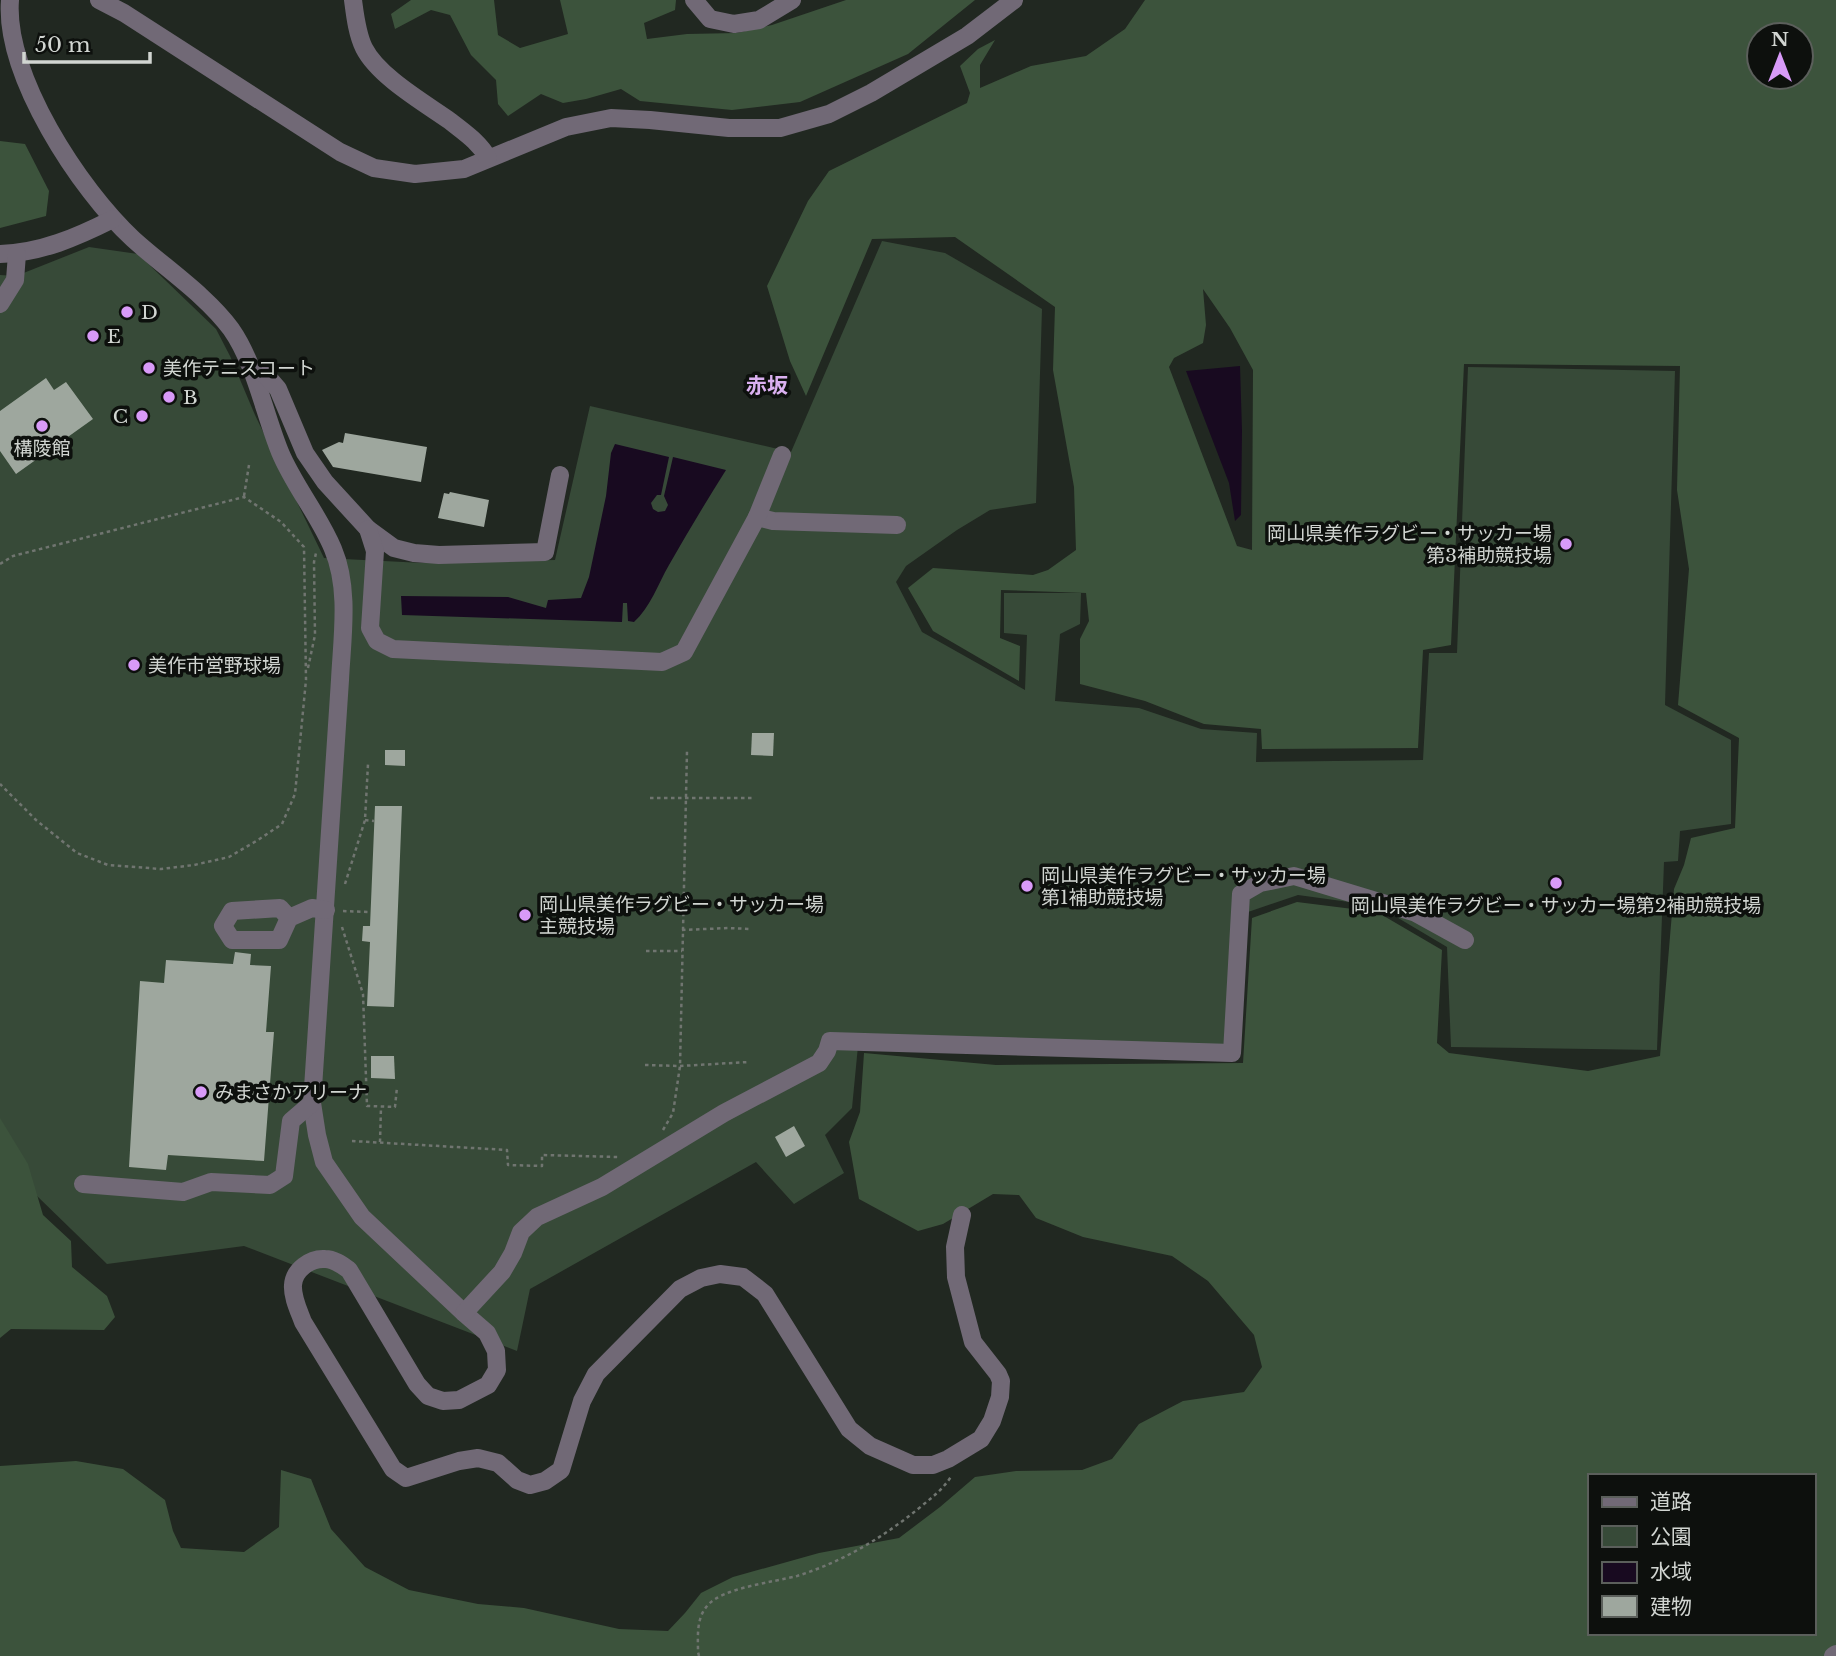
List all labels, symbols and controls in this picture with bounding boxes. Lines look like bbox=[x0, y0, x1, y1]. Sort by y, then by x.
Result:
scale bar bbox=[24, 21, 150, 65]
north arrow bbox=[1745, 21, 1815, 91]
text: N bbox=[1771, 28, 1789, 51]
text: 50 m bbox=[35, 32, 91, 58]
place label: D bbox=[141, 301, 158, 324]
marker: D bbox=[119, 304, 135, 320]
place label: E bbox=[107, 325, 121, 348]
marker: E bbox=[85, 328, 101, 344]
place label: 美作テニスコート bbox=[163, 357, 315, 380]
marker: 美作テニスコート bbox=[141, 360, 157, 376]
district label: 赤坂 bbox=[746, 373, 788, 399]
place label: B bbox=[183, 386, 198, 409]
marker: B bbox=[161, 389, 177, 405]
place label: C bbox=[113, 405, 128, 428]
marker: C bbox=[134, 408, 150, 424]
marker: 構陵館 bbox=[34, 418, 50, 434]
place label: 構陵館 bbox=[13, 437, 71, 460]
place label: 岡山県美作ラグビー・サッカー場 第3補助競技場 bbox=[1267, 522, 1552, 567]
marker: 岡山県美作ラグビー・サッカー場 第3補助競技場 bbox=[1558, 536, 1574, 552]
place label: 美作市営野球場 bbox=[148, 654, 281, 677]
marker: 美作市営野球場 bbox=[126, 657, 142, 673]
place label: 岡山県美作ラグビー・サッカー場 第1補助競技場 bbox=[1041, 864, 1326, 909]
marker: 岡山県美作ラグビー・サッカー場第2補助競技場 bbox=[1548, 875, 1564, 891]
marker: 岡山県美作ラグビー・サッカー場 第1補助競技場 bbox=[1019, 878, 1035, 894]
place label: 岡山県美作ラグビー・サッカー場 主競技場 bbox=[539, 893, 824, 938]
place label: 岡山県美作ラグビー・サッカー場第2補助競技場 bbox=[1351, 894, 1761, 917]
marker: 岡山県美作ラグビー・サッカー場 主競技場 bbox=[517, 907, 533, 923]
place label: みまさかアリーナ bbox=[215, 1081, 367, 1104]
marker: みまさかアリーナ bbox=[193, 1084, 209, 1100]
legend bbox=[1588, 1474, 1815, 1635]
text: 道路 bbox=[1650, 1489, 1692, 1515]
text: 公園 bbox=[1650, 1524, 1692, 1550]
text: 水域 bbox=[1650, 1559, 1692, 1585]
text: 建物 bbox=[1650, 1594, 1692, 1620]

